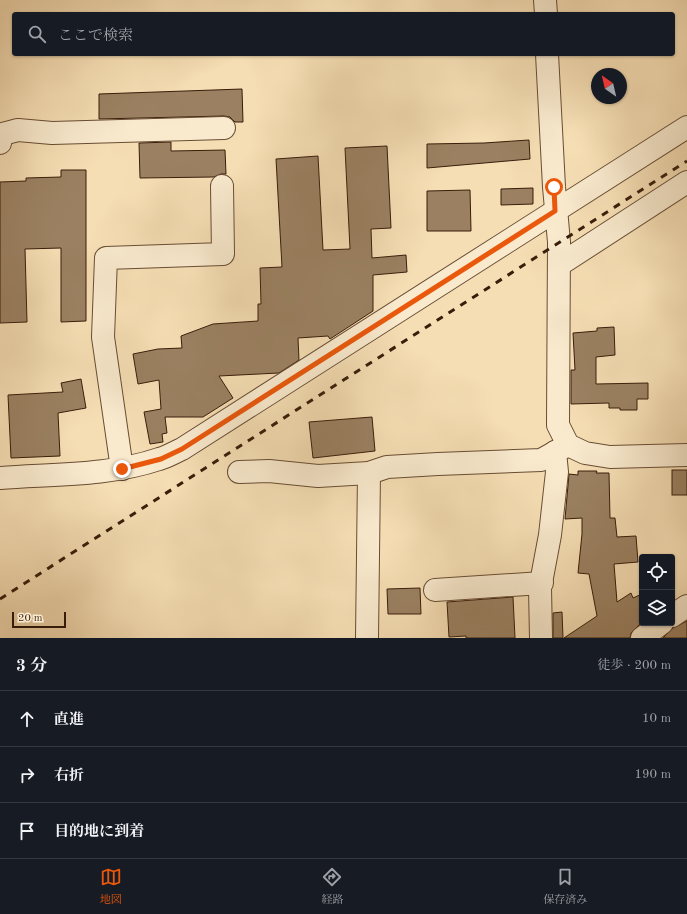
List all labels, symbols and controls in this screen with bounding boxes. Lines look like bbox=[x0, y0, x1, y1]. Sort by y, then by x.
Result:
search box bbox=[12, 12, 675, 56]
icon: search bbox=[26, 23, 48, 45]
text: ここで検索 bbox=[58, 29, 133, 44]
north arrow bbox=[591, 68, 627, 104]
route start bbox=[545, 178, 563, 196]
route end bbox=[113, 460, 131, 478]
map controls bbox=[639, 554, 675, 626]
button: locate bbox=[639, 554, 675, 590]
button: layers bbox=[639, 590, 675, 626]
scale bar bbox=[12, 610, 66, 629]
text: 20 m bbox=[18, 613, 43, 624]
text: 3 分 bbox=[16, 658, 48, 675]
text: 徒歩 · 200 m bbox=[597, 659, 671, 672]
icon: ahead bbox=[16, 708, 38, 730]
text: 10 m bbox=[642, 712, 671, 725]
text: 直進 bbox=[54, 713, 84, 728]
icon: right bbox=[16, 764, 38, 786]
text: 190 m bbox=[634, 768, 671, 781]
text: 右折 bbox=[54, 769, 84, 784]
icon: arrive bbox=[16, 820, 38, 842]
text: 目的地に到着 bbox=[54, 825, 144, 840]
tab: 地図 bbox=[100, 866, 122, 908]
tab: 経路 bbox=[321, 866, 343, 908]
tab: 保存済み bbox=[543, 866, 587, 908]

